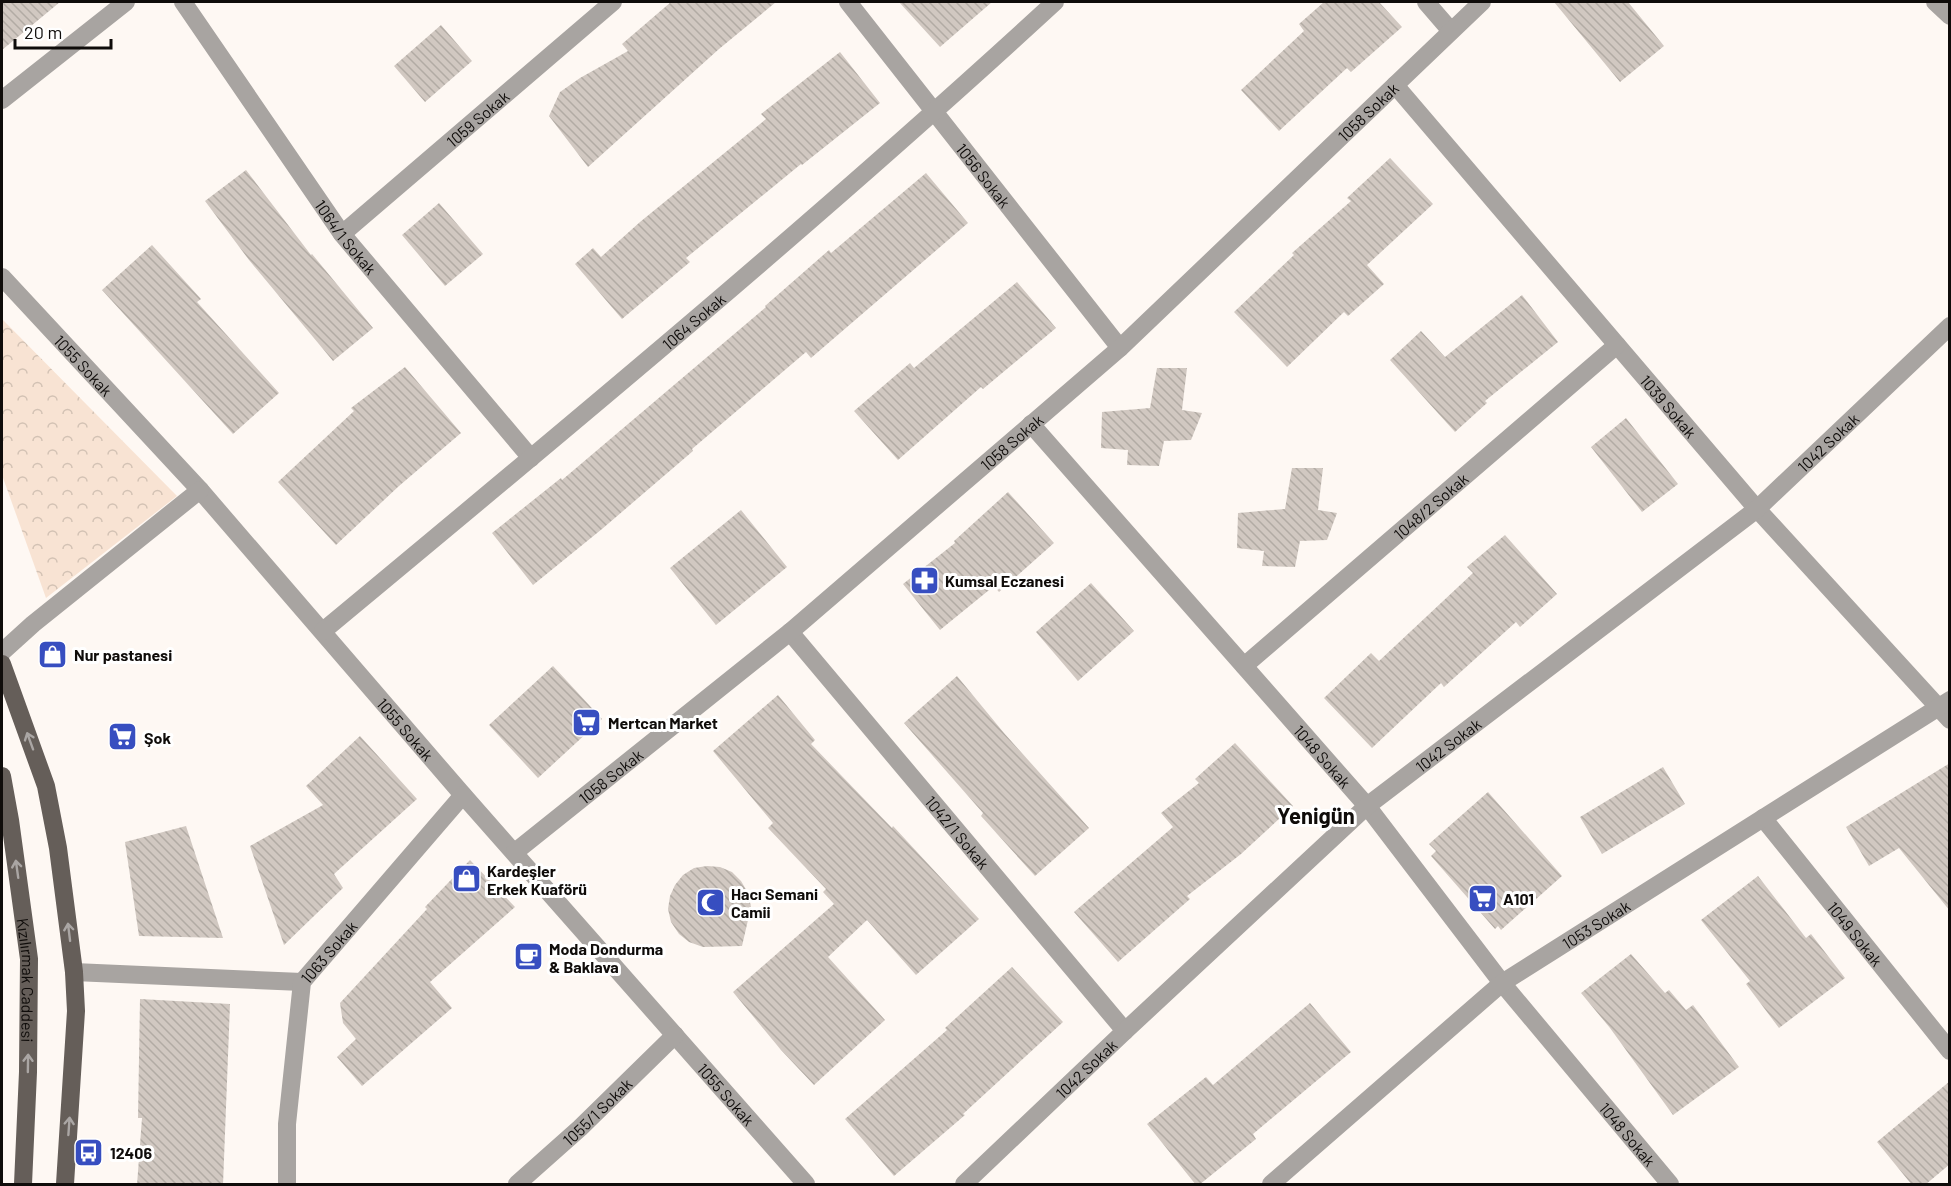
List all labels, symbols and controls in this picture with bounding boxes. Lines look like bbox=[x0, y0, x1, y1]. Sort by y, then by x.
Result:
scale bar bbox=[15, 12, 111, 50]
text: 20 m bbox=[24, 21, 62, 43]
street label: 1058 Sokak bbox=[1333, 78, 1402, 145]
street label: 1059 Sokak bbox=[442, 86, 513, 150]
street label: 1056 Sokak bbox=[953, 139, 1015, 211]
street label: 1064/1 Sokak bbox=[312, 196, 381, 278]
street label: 1064 Sokak bbox=[658, 289, 729, 353]
street label: 1055 Sokak bbox=[51, 330, 117, 399]
street label: 1039 Sokak bbox=[1637, 371, 1701, 441]
street label: 1058 Sokak bbox=[976, 409, 1046, 474]
street label: 1042 Sokak bbox=[1793, 409, 1862, 476]
street label: 1048/2 Sokak bbox=[1389, 468, 1472, 543]
pharmacy icon: Kumsal Eczanesi bbox=[908, 564, 940, 596]
place label: Kumsal Eczanesi bbox=[945, 571, 1064, 590]
shop icon: Nur pastanesi bbox=[37, 638, 69, 670]
place label: Nur pastanesi bbox=[74, 645, 172, 664]
street label: 1055 Sokak bbox=[374, 694, 438, 764]
supermarket icon: Mertcan Market bbox=[571, 706, 603, 738]
place label: Mertcan Market bbox=[608, 713, 718, 732]
street label: 1042 Sokak bbox=[1411, 714, 1484, 776]
supermarket icon: Şok bbox=[107, 721, 139, 753]
street label: 1048 Sokak bbox=[1290, 721, 1356, 791]
place label: Şok bbox=[144, 728, 171, 747]
one-way arrow bbox=[23, 732, 34, 751]
street label: 1058 Sokak bbox=[574, 744, 646, 807]
street label: 1042/1 Sokak bbox=[922, 792, 994, 872]
district label: Yenigün bbox=[1277, 802, 1355, 828]
one-way arrow bbox=[11, 860, 22, 879]
place label: Kardeşler Erkek Kuaförü bbox=[487, 861, 587, 898]
shop icon: Kardeşler Erkek Kuaförü bbox=[450, 863, 482, 895]
supermarket icon: A101 bbox=[1466, 882, 1498, 914]
place label: Hacı Semani Camii bbox=[731, 884, 818, 921]
mosque icon: Hacı Semani Camii bbox=[694, 886, 726, 918]
place label: A101 bbox=[1503, 889, 1534, 908]
street label: 1053 Sokak bbox=[1558, 895, 1633, 952]
street label: 1049 Sokak bbox=[1824, 897, 1887, 969]
street label: 1063 Sokak bbox=[296, 916, 360, 987]
street label: Kızılırmak Caddesi bbox=[14, 917, 39, 1042]
one-way arrow bbox=[64, 922, 75, 942]
place label: Moda Dondurma & Baklava bbox=[549, 939, 663, 976]
cafe icon: Moda Dondurma & Baklava bbox=[512, 941, 544, 973]
street label: 1042 Sokak bbox=[1051, 1035, 1120, 1102]
one-way arrow bbox=[22, 1054, 34, 1074]
street label: 1055 Sokak bbox=[694, 1059, 759, 1129]
street label: 1055/1 Sokak bbox=[558, 1074, 635, 1149]
street label: 1048 Sokak bbox=[1596, 1098, 1660, 1170]
one-way arrow bbox=[64, 1117, 75, 1137]
bus stop icon: 12406 bbox=[73, 1136, 105, 1168]
place label: 12406 bbox=[110, 1143, 152, 1162]

